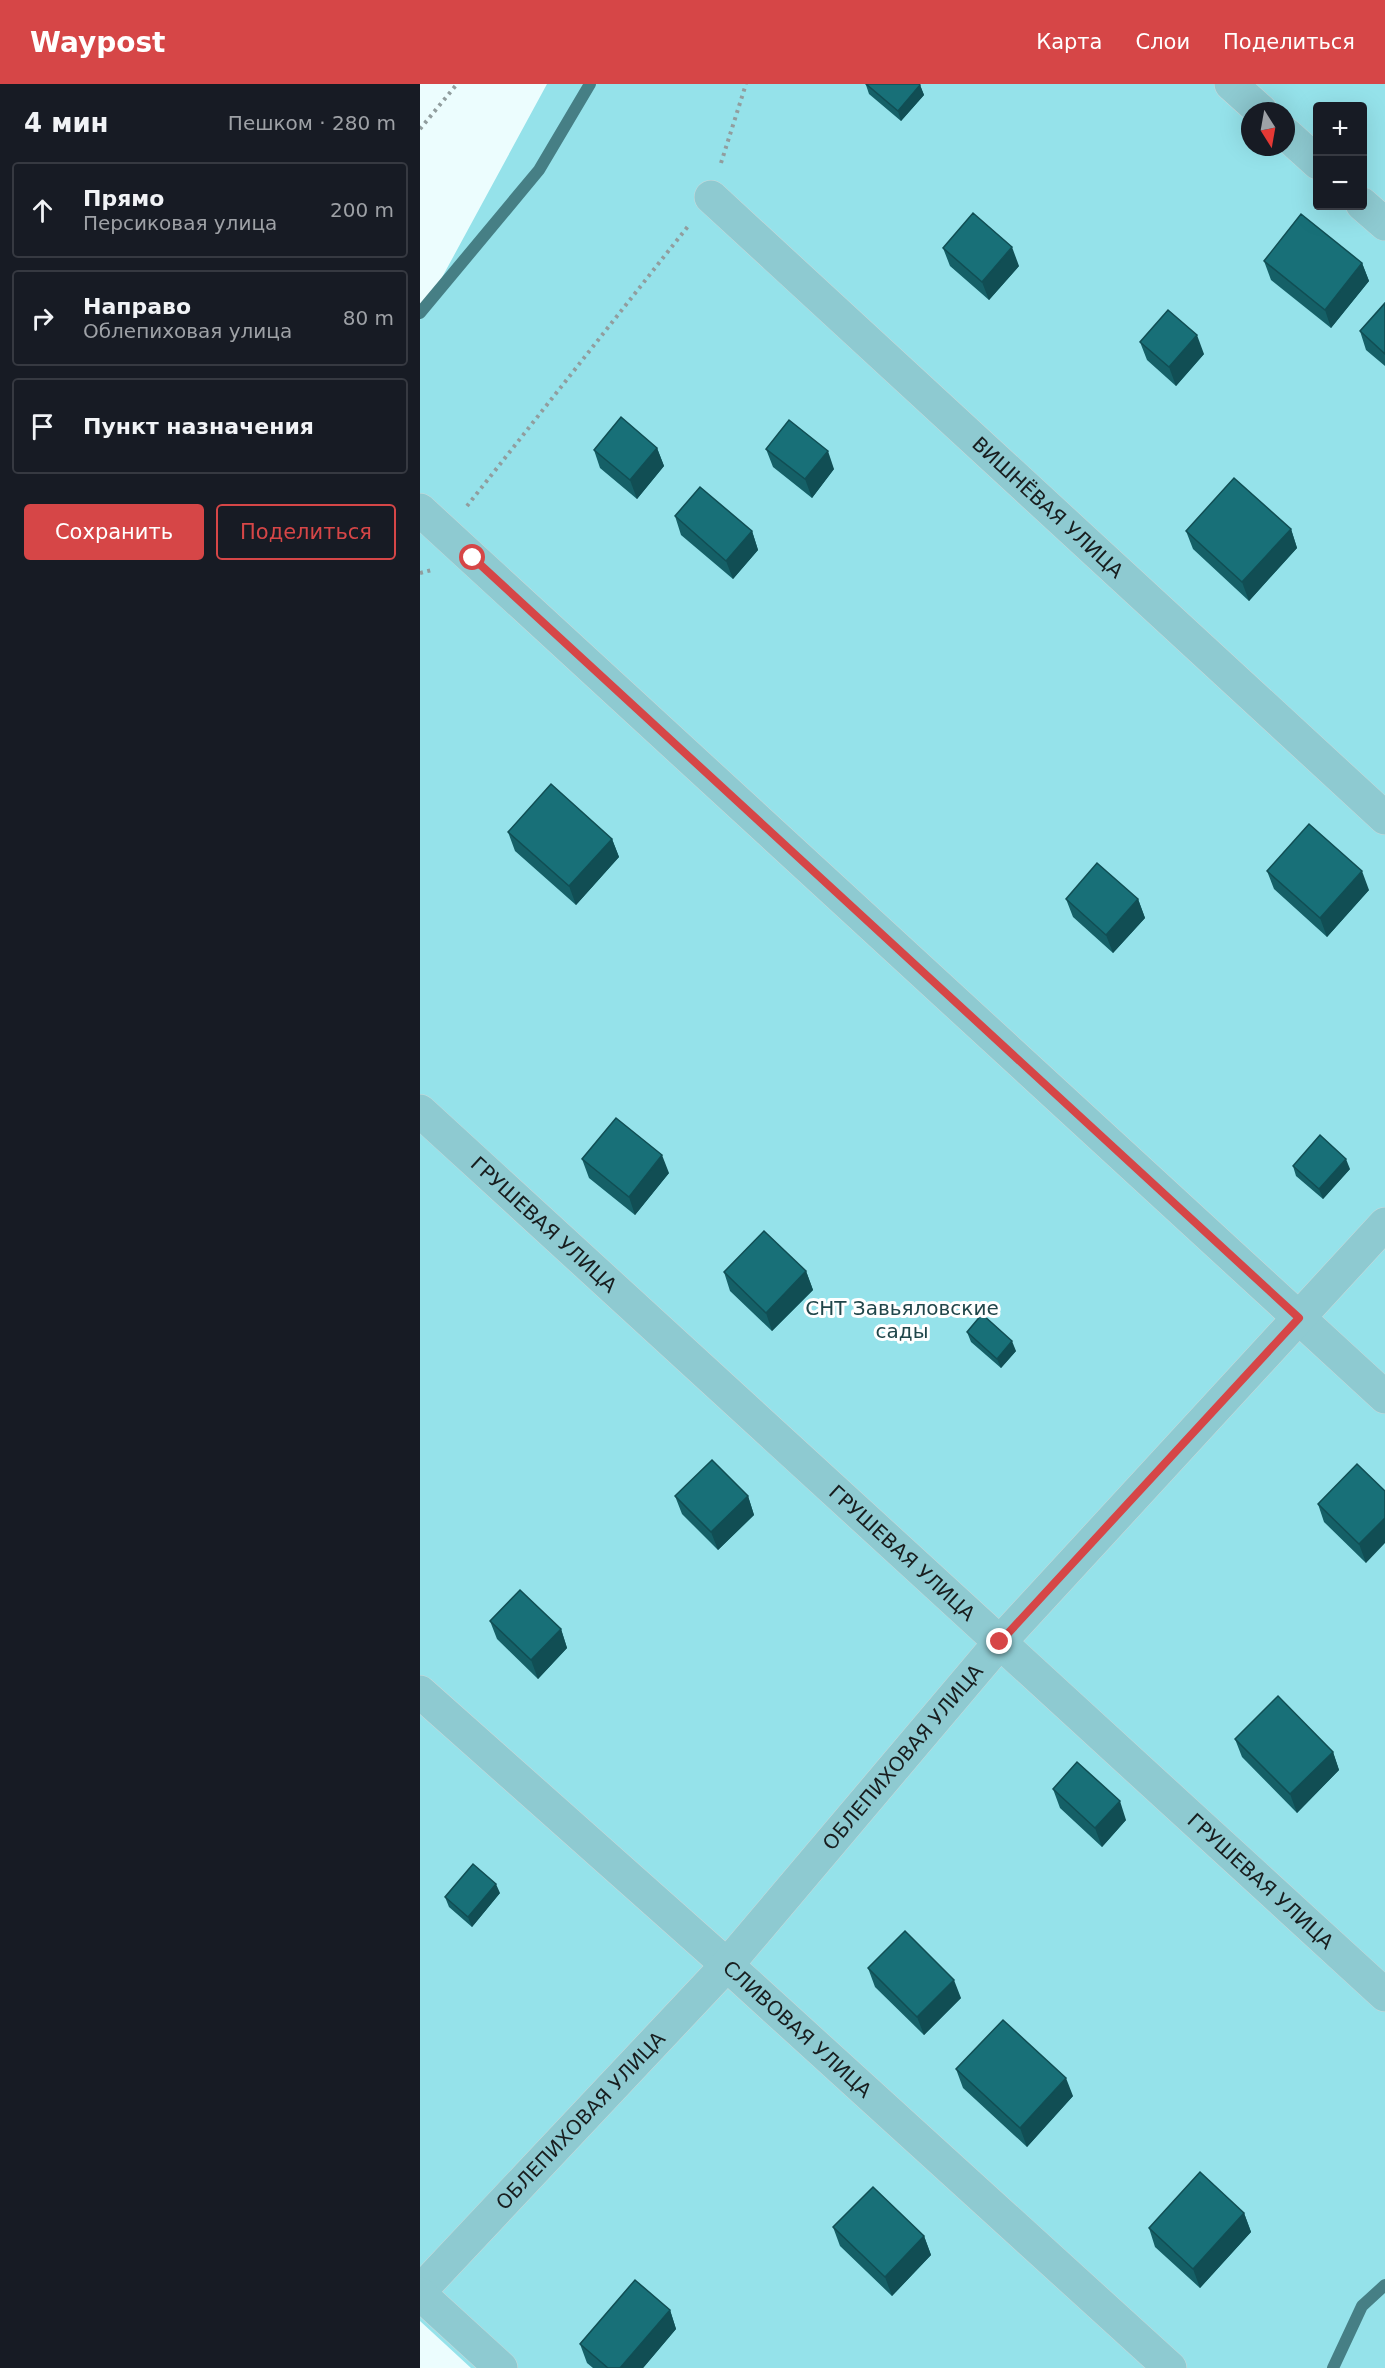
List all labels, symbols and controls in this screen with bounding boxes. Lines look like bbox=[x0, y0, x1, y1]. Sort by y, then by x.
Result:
text: Waypost bbox=[30, 26, 166, 59]
text: Карта bbox=[1036, 30, 1102, 54]
text: Слои bbox=[1135, 30, 1190, 54]
text: Поделиться bbox=[1223, 30, 1355, 54]
north arrow bbox=[1241, 102, 1295, 156]
map controls bbox=[1313, 102, 1367, 210]
button: + bbox=[1313, 102, 1367, 156]
text: 4 мин bbox=[24, 108, 109, 138]
text: Пешком · 280 m bbox=[228, 111, 396, 135]
button: − bbox=[1313, 156, 1367, 210]
text: Прямо bbox=[83, 186, 164, 211]
icon: ahead bbox=[26, 194, 59, 227]
text: 200 m bbox=[330, 198, 394, 222]
text: Персиковая улица bbox=[83, 211, 277, 235]
text: Направо bbox=[83, 294, 191, 319]
icon: right bbox=[26, 302, 59, 335]
text: 80 m bbox=[343, 306, 394, 330]
text: Облепиховая улица bbox=[83, 319, 292, 343]
icon: arrive bbox=[26, 410, 59, 443]
text: Пункт назначения bbox=[83, 414, 314, 439]
street label: ВИШНЁВАЯ УЛИЦА bbox=[967, 432, 1129, 583]
button: Сохранить bbox=[24, 504, 204, 560]
button: Поделиться bbox=[216, 504, 396, 560]
route start bbox=[459, 544, 485, 570]
street label: ГРУШЕВАЯ УЛИЦА bbox=[466, 1152, 622, 1298]
park label: СНТ Завьяловские сады bbox=[805, 1296, 999, 1343]
street label: ГРУШЕВАЯ УЛИЦА bbox=[824, 1480, 980, 1626]
route end bbox=[986, 1628, 1012, 1654]
street label: ОБЛЕПИХОВАЯ УЛИЦА bbox=[817, 1659, 988, 1855]
street label: ГРУШЕВАЯ УЛИЦА bbox=[1183, 1808, 1339, 1954]
street label: СЛИВОВАЯ УЛИЦА bbox=[718, 1955, 877, 2103]
street label: ОБЛЕПИХОВАЯ УЛИЦА bbox=[491, 2026, 670, 2215]

